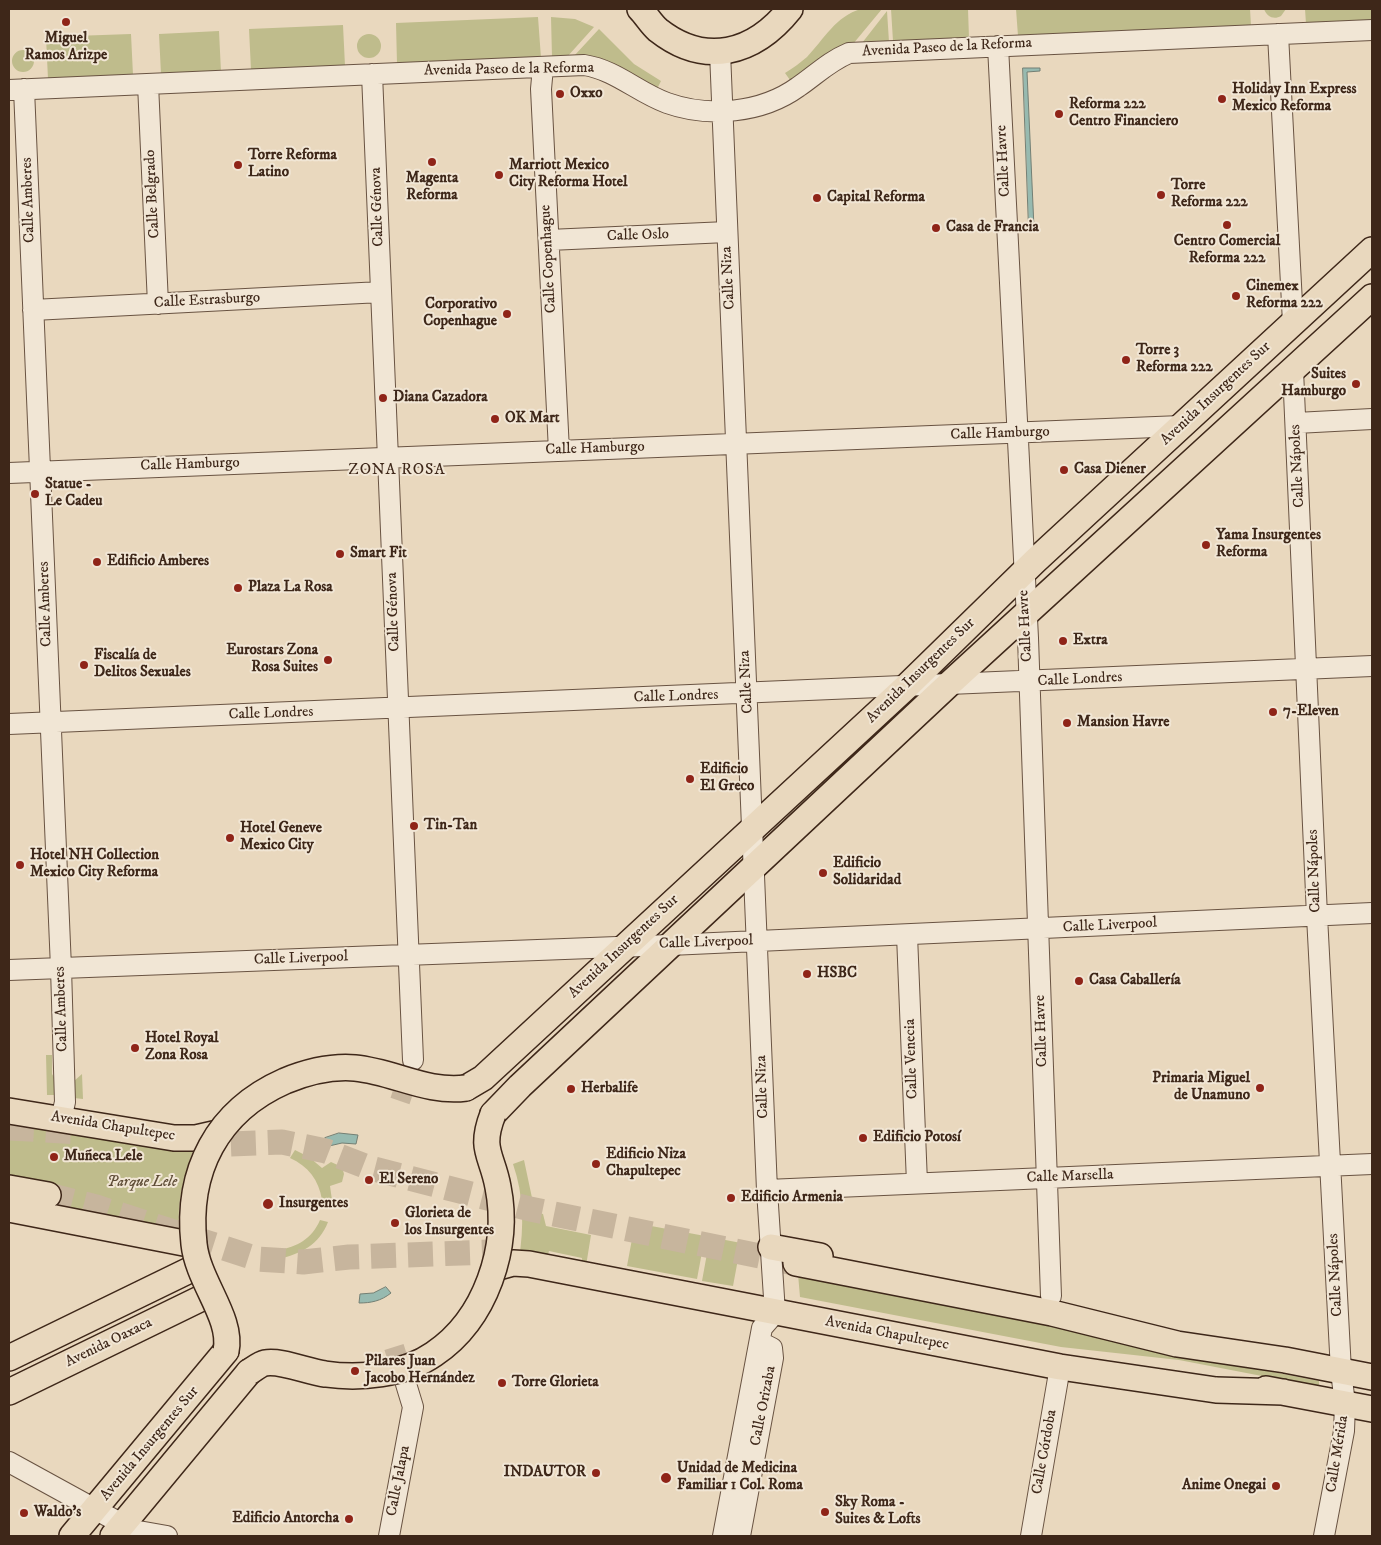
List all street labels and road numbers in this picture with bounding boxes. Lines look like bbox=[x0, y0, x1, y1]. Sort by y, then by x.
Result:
street label: Avenida Paseo de la Reforma bbox=[862, 35, 1032, 61]
street label: Avenida Paseo de la Reforma bbox=[424, 60, 594, 80]
street label: Calle Havre bbox=[993, 125, 1015, 197]
street label: Calle Belgrado bbox=[142, 149, 164, 239]
street label: Calle Amberes bbox=[19, 157, 39, 243]
street label: Calle Génova bbox=[368, 167, 388, 247]
street label: Calle Copenhague bbox=[537, 204, 561, 314]
street label: Calle Oslo bbox=[607, 226, 669, 246]
street label: Calle Niza bbox=[718, 246, 740, 310]
street label: Calle Estrasburgo bbox=[153, 289, 261, 313]
street label: Avenida Insurgentes Sur bbox=[1157, 338, 1275, 450]
street label: Calle Hamburgo bbox=[950, 423, 1050, 445]
street label: Calle Nápoles bbox=[1287, 424, 1309, 508]
street label: Calle Hamburgo bbox=[545, 438, 645, 460]
street label: Calle Hamburgo bbox=[140, 454, 240, 476]
street label: Calle Amberes bbox=[36, 561, 56, 647]
street label: Calle Génova bbox=[384, 572, 404, 652]
street label: Calle Havre bbox=[1015, 590, 1037, 662]
street label: Avenida Insurgentes Sur bbox=[863, 615, 979, 727]
street label: Calle Niza bbox=[736, 650, 758, 714]
street label: Calle Londres bbox=[1037, 669, 1123, 691]
street label: Calle Londres bbox=[633, 687, 719, 707]
street label: Calle Londres bbox=[228, 704, 314, 724]
street label: Calle Nápoles bbox=[1305, 829, 1325, 913]
street label: Avenida Insurgentes Sur bbox=[565, 891, 683, 1003]
street label: Calle Liverpool bbox=[1062, 915, 1158, 937]
street label: Calle Liverpool bbox=[659, 932, 753, 954]
street label: Calle Liverpool bbox=[254, 948, 348, 970]
street label: Calle Amberes bbox=[52, 966, 72, 1052]
street label: Calle Havre bbox=[1032, 995, 1052, 1067]
street label: Calle Venecia bbox=[902, 1019, 922, 1099]
street label: Calle Niza bbox=[753, 1055, 773, 1119]
street label: Avenida Chapultepec bbox=[50, 1108, 176, 1146]
street label: Calle Marsella bbox=[1026, 1166, 1114, 1188]
street label: Calle Nápoles bbox=[1325, 1233, 1347, 1317]
street label: Avenida Chapultepec bbox=[824, 1313, 950, 1355]
street label: Avenida Oaxaca bbox=[63, 1314, 155, 1372]
street label: Calle Orizaba bbox=[747, 1364, 781, 1448]
street label: Avenida Insurgentes Sur bbox=[97, 1383, 203, 1505]
street label: Calle Córdoba bbox=[1029, 1408, 1061, 1496]
street label: Calle Mérida bbox=[1323, 1414, 1353, 1494]
street label: Calle Jalapa bbox=[383, 1444, 415, 1518]

